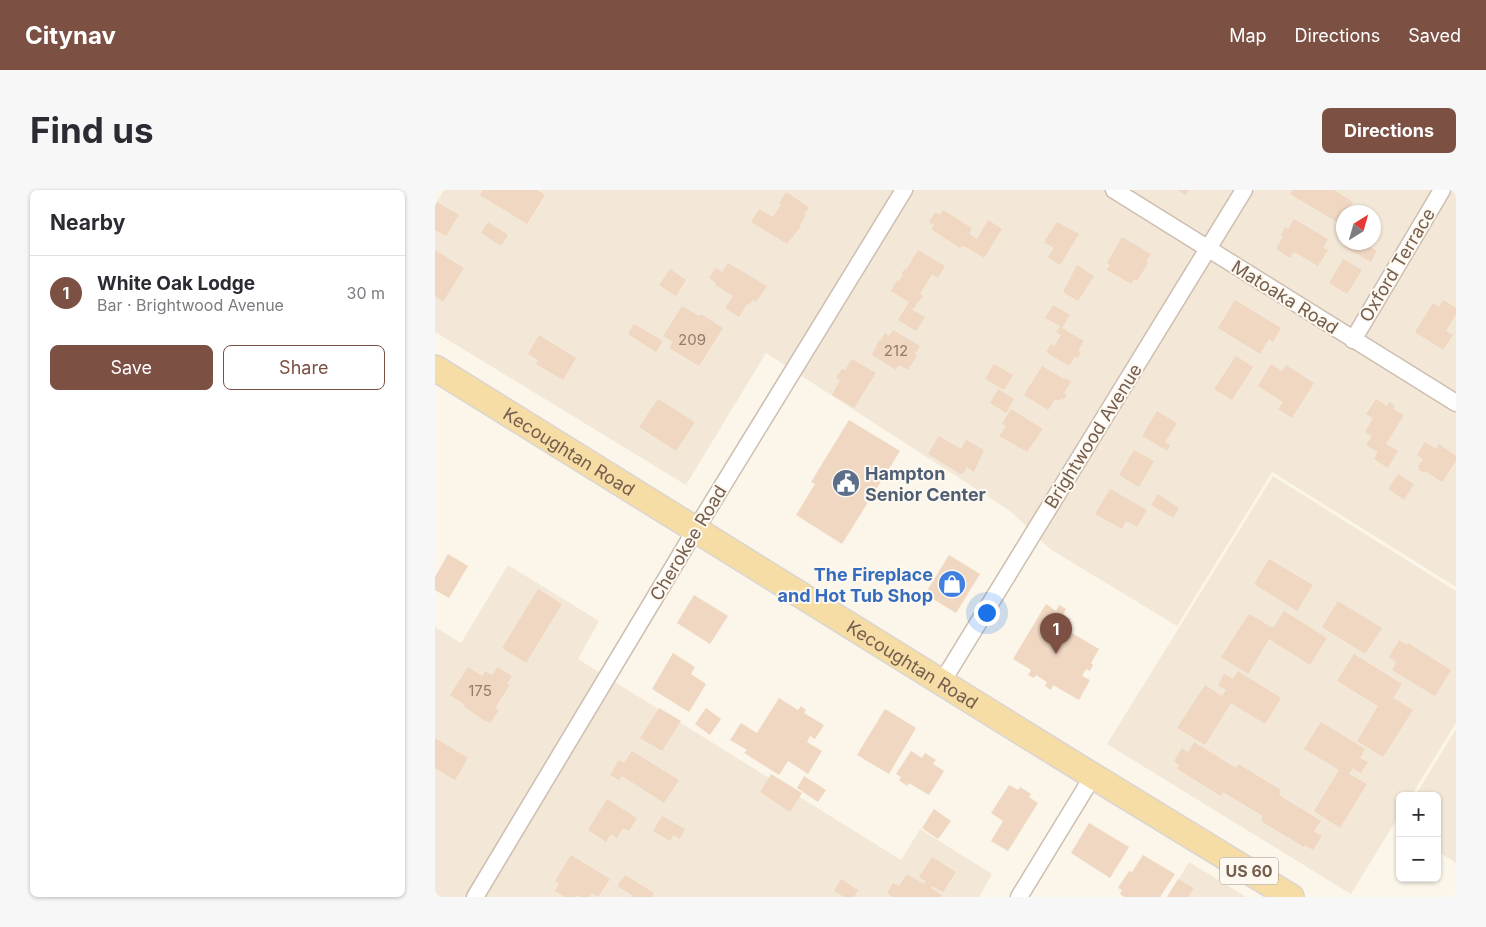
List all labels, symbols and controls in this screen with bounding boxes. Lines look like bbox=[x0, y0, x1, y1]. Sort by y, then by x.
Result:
text: Citynav bbox=[25, 21, 116, 50]
text: Map bbox=[1229, 25, 1267, 46]
text: Directions bbox=[1295, 25, 1380, 46]
text: Saved bbox=[1408, 25, 1461, 46]
button: Directions bbox=[1322, 108, 1456, 153]
text: Find us bbox=[30, 109, 154, 151]
street label: Oxford Terrace bbox=[1355, 204, 1439, 326]
north arrow bbox=[1336, 205, 1381, 250]
text: Nearby bbox=[50, 210, 125, 235]
street label: Matoaka Road bbox=[1228, 256, 1342, 338]
text: White Oak Lodge bbox=[97, 272, 255, 295]
text: 1 bbox=[63, 283, 69, 303]
text: 30 m bbox=[347, 283, 385, 303]
text: Bar · Brightwood Avenue bbox=[97, 295, 284, 315]
house number: 209 bbox=[678, 330, 706, 349]
house number: 212 bbox=[884, 341, 908, 360]
button: Save bbox=[50, 345, 213, 390]
button: Share bbox=[223, 345, 385, 390]
street label: Brightwood Avenue bbox=[1040, 360, 1146, 512]
street label: Kecoughtan Road bbox=[500, 403, 639, 500]
place label: Hampton Senior Center bbox=[865, 463, 986, 505]
public building icon: Hampton Senior Center bbox=[831, 468, 861, 498]
street label: Cherokee Road bbox=[645, 482, 731, 604]
place label: The Fireplace and Hot Tub Shop bbox=[778, 564, 933, 606]
shop icon: The Fireplace and Hot Tub Shop bbox=[937, 569, 967, 599]
your location bbox=[974, 600, 1000, 626]
pin: 1 bbox=[1040, 613, 1072, 654]
street label: Kecoughtan Road bbox=[843, 616, 982, 713]
house number: 175 bbox=[468, 681, 492, 700]
map controls bbox=[1396, 792, 1441, 882]
button: + bbox=[1396, 792, 1441, 837]
button: − bbox=[1396, 837, 1441, 882]
road number: US 60 bbox=[1220, 858, 1278, 884]

